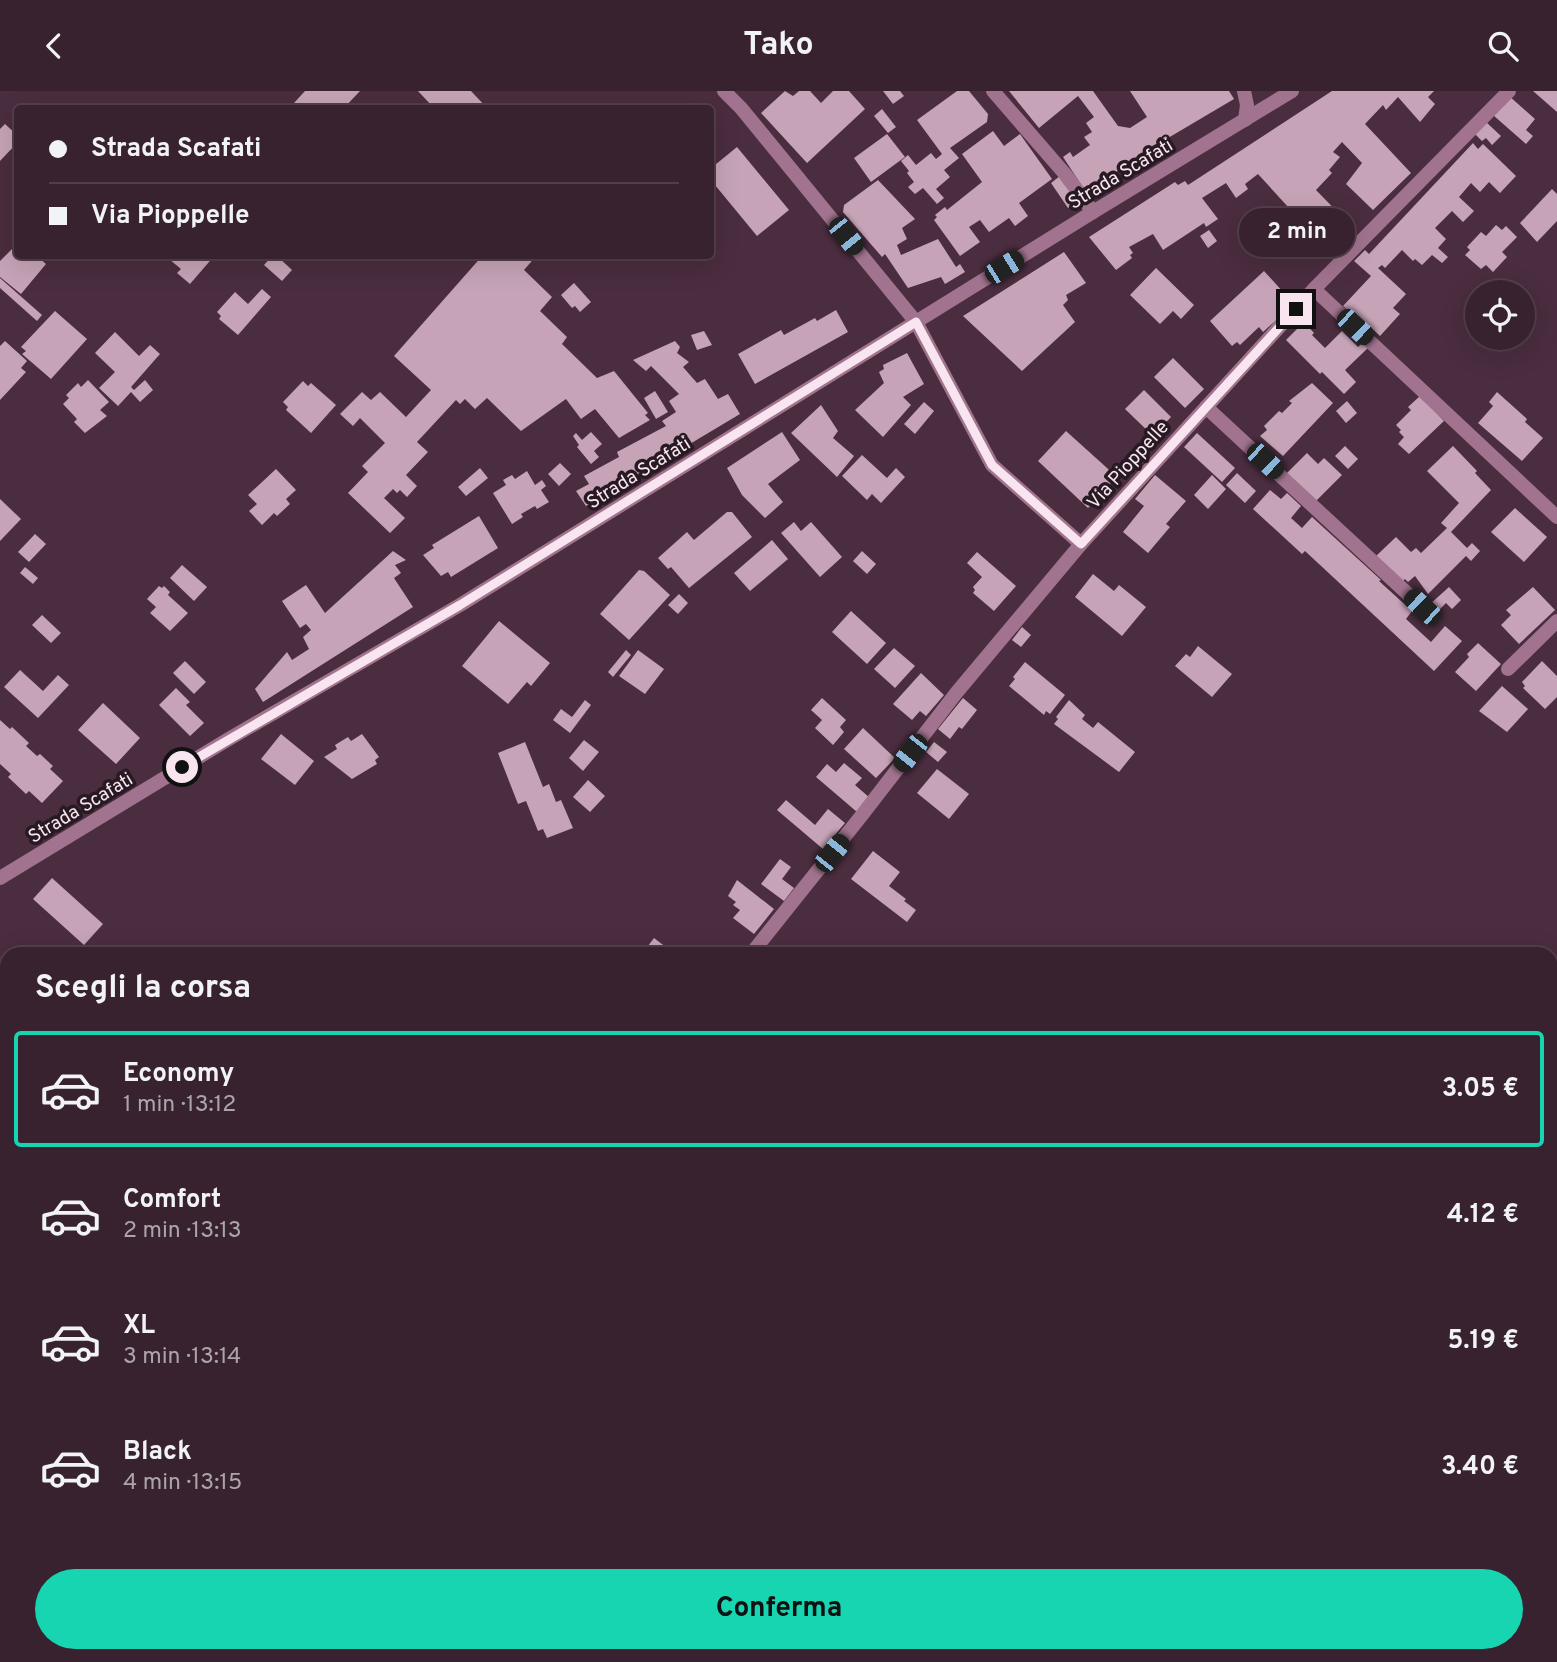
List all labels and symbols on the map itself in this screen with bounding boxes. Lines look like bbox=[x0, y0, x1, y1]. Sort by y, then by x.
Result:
street label: Strada Scafati bbox=[1064, 134, 1178, 215]
callout: 2 min bbox=[1238, 207, 1354, 257]
car bbox=[825, 213, 868, 259]
car bbox=[981, 247, 1028, 287]
route end bbox=[1280, 293, 1312, 325]
car bbox=[1333, 305, 1378, 349]
street label: Via Pioppelle bbox=[1082, 416, 1175, 515]
street label: Strada Scafati bbox=[583, 432, 695, 515]
car bbox=[1243, 439, 1288, 483]
car bbox=[1400, 585, 1445, 629]
car bbox=[889, 730, 932, 776]
route start bbox=[166, 751, 198, 783]
street label: Strada Scafati bbox=[24, 768, 138, 849]
car bbox=[811, 830, 854, 876]

